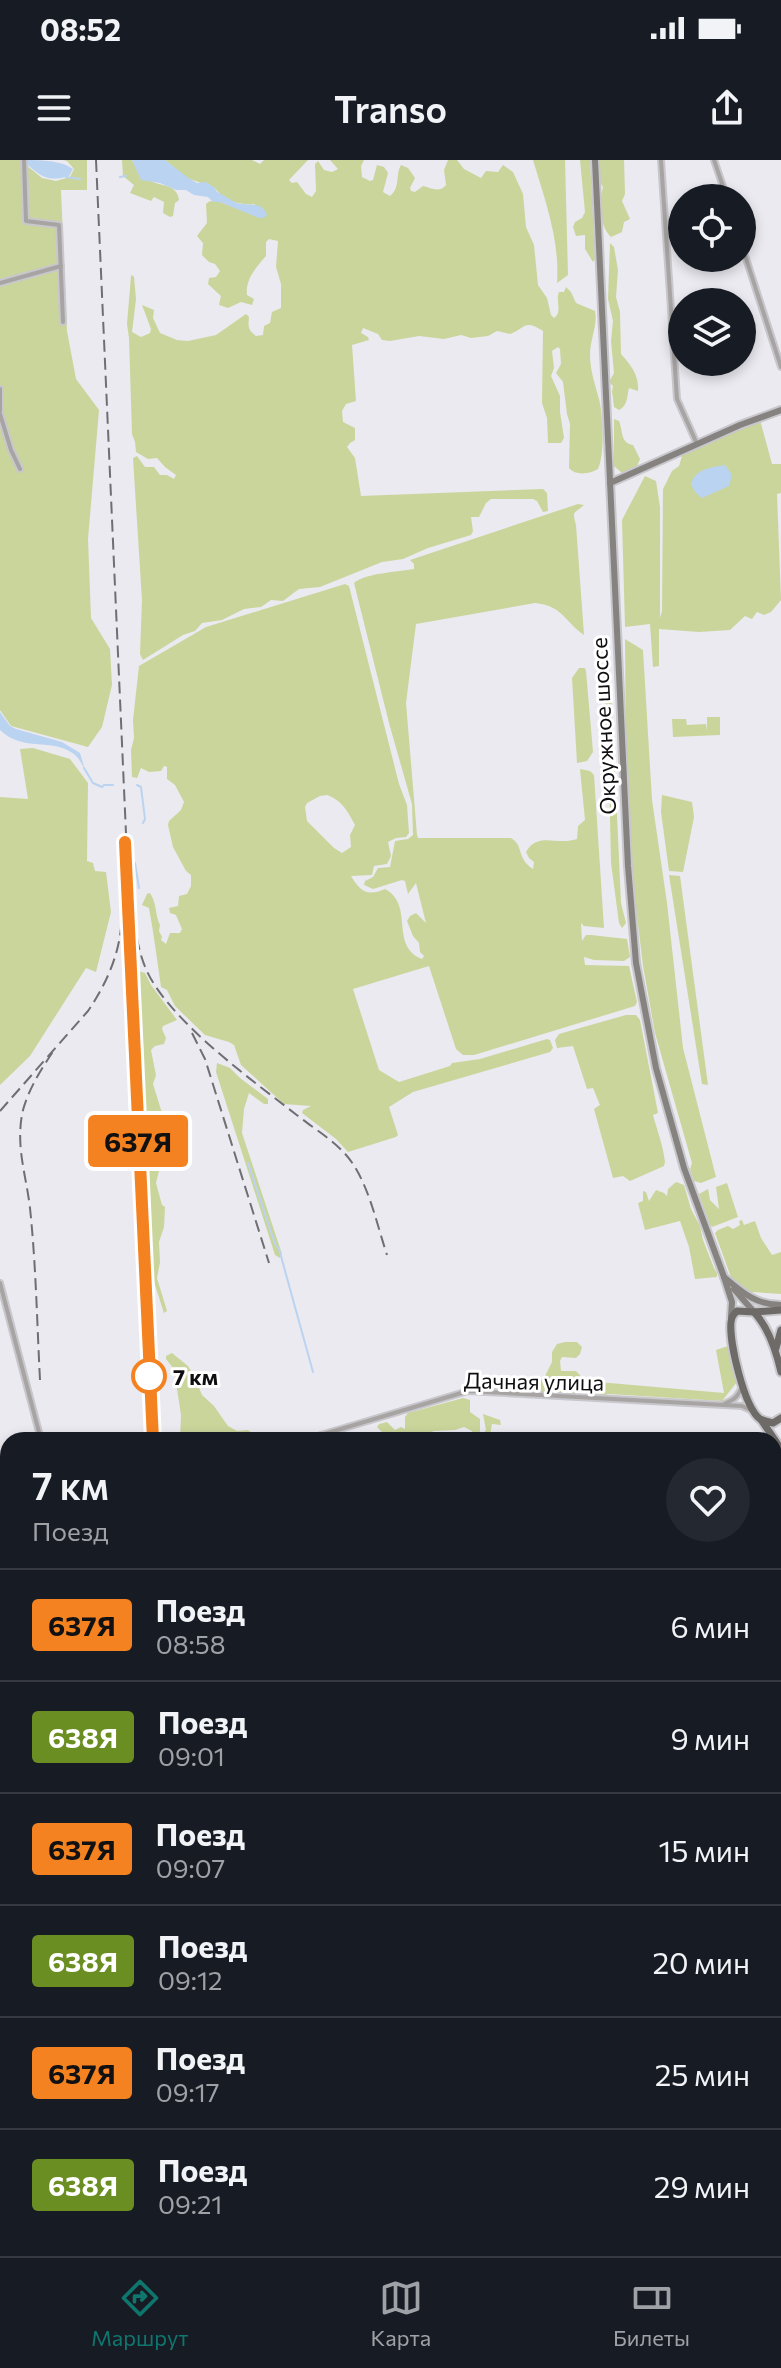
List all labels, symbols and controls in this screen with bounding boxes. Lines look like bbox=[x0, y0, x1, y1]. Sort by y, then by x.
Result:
text: 08:52 bbox=[40, 10, 121, 47]
icon: menu bbox=[32, 86, 76, 130]
text: Transo bbox=[334, 86, 447, 130]
icon: share bbox=[705, 86, 749, 130]
map controls bbox=[668, 184, 756, 376]
button: locate bbox=[668, 184, 756, 272]
button: layers bbox=[668, 288, 756, 376]
street label: Окружное шоссе bbox=[585, 637, 621, 815]
line badge: 637Я bbox=[82, 1115, 194, 1167]
text: 637Я bbox=[104, 1124, 172, 1158]
marker: 7 км bbox=[132, 1359, 166, 1393]
place label: 7 км bbox=[173, 1363, 218, 1390]
street label: Дачная улица bbox=[464, 1366, 604, 1396]
button: heart bbox=[666, 1458, 750, 1542]
text: 7 км bbox=[32, 1461, 109, 1508]
text: Поезд bbox=[32, 1515, 108, 1546]
text: Поезд bbox=[156, 1591, 245, 1628]
text: 6 мин bbox=[670, 1607, 750, 1644]
text: 637Я bbox=[48, 1608, 116, 1642]
text: 08:58 bbox=[156, 1628, 225, 1659]
text: Поезд bbox=[158, 1703, 247, 1740]
text: 9 мин bbox=[670, 1719, 750, 1756]
text: 638Я bbox=[48, 1720, 118, 1754]
text: 09:01 bbox=[158, 1740, 225, 1771]
text: Поезд bbox=[156, 1815, 245, 1852]
text: 15 мин bbox=[659, 1831, 750, 1868]
text: 637Я bbox=[48, 1832, 116, 1866]
text: 09:07 bbox=[156, 1852, 225, 1883]
text: Поезд bbox=[158, 1927, 247, 1964]
text: 20 мин bbox=[652, 1943, 750, 1980]
text: 638Я bbox=[48, 1944, 118, 1978]
text: 09:12 bbox=[158, 1964, 222, 1995]
text: Поезд bbox=[156, 2039, 245, 2076]
text: 25 мин bbox=[655, 2055, 750, 2092]
text: 637Я bbox=[48, 2056, 116, 2090]
text: 09:17 bbox=[156, 2076, 220, 2107]
text: Поезд bbox=[158, 2151, 247, 2188]
text: 29 мин bbox=[654, 2167, 750, 2204]
text: 638Я bbox=[48, 2168, 118, 2202]
text: 09:21 bbox=[158, 2188, 222, 2219]
tab: Маршрут bbox=[91, 2276, 189, 2351]
tab: Карта bbox=[371, 2276, 431, 2351]
tab: Билеты bbox=[613, 2276, 690, 2351]

